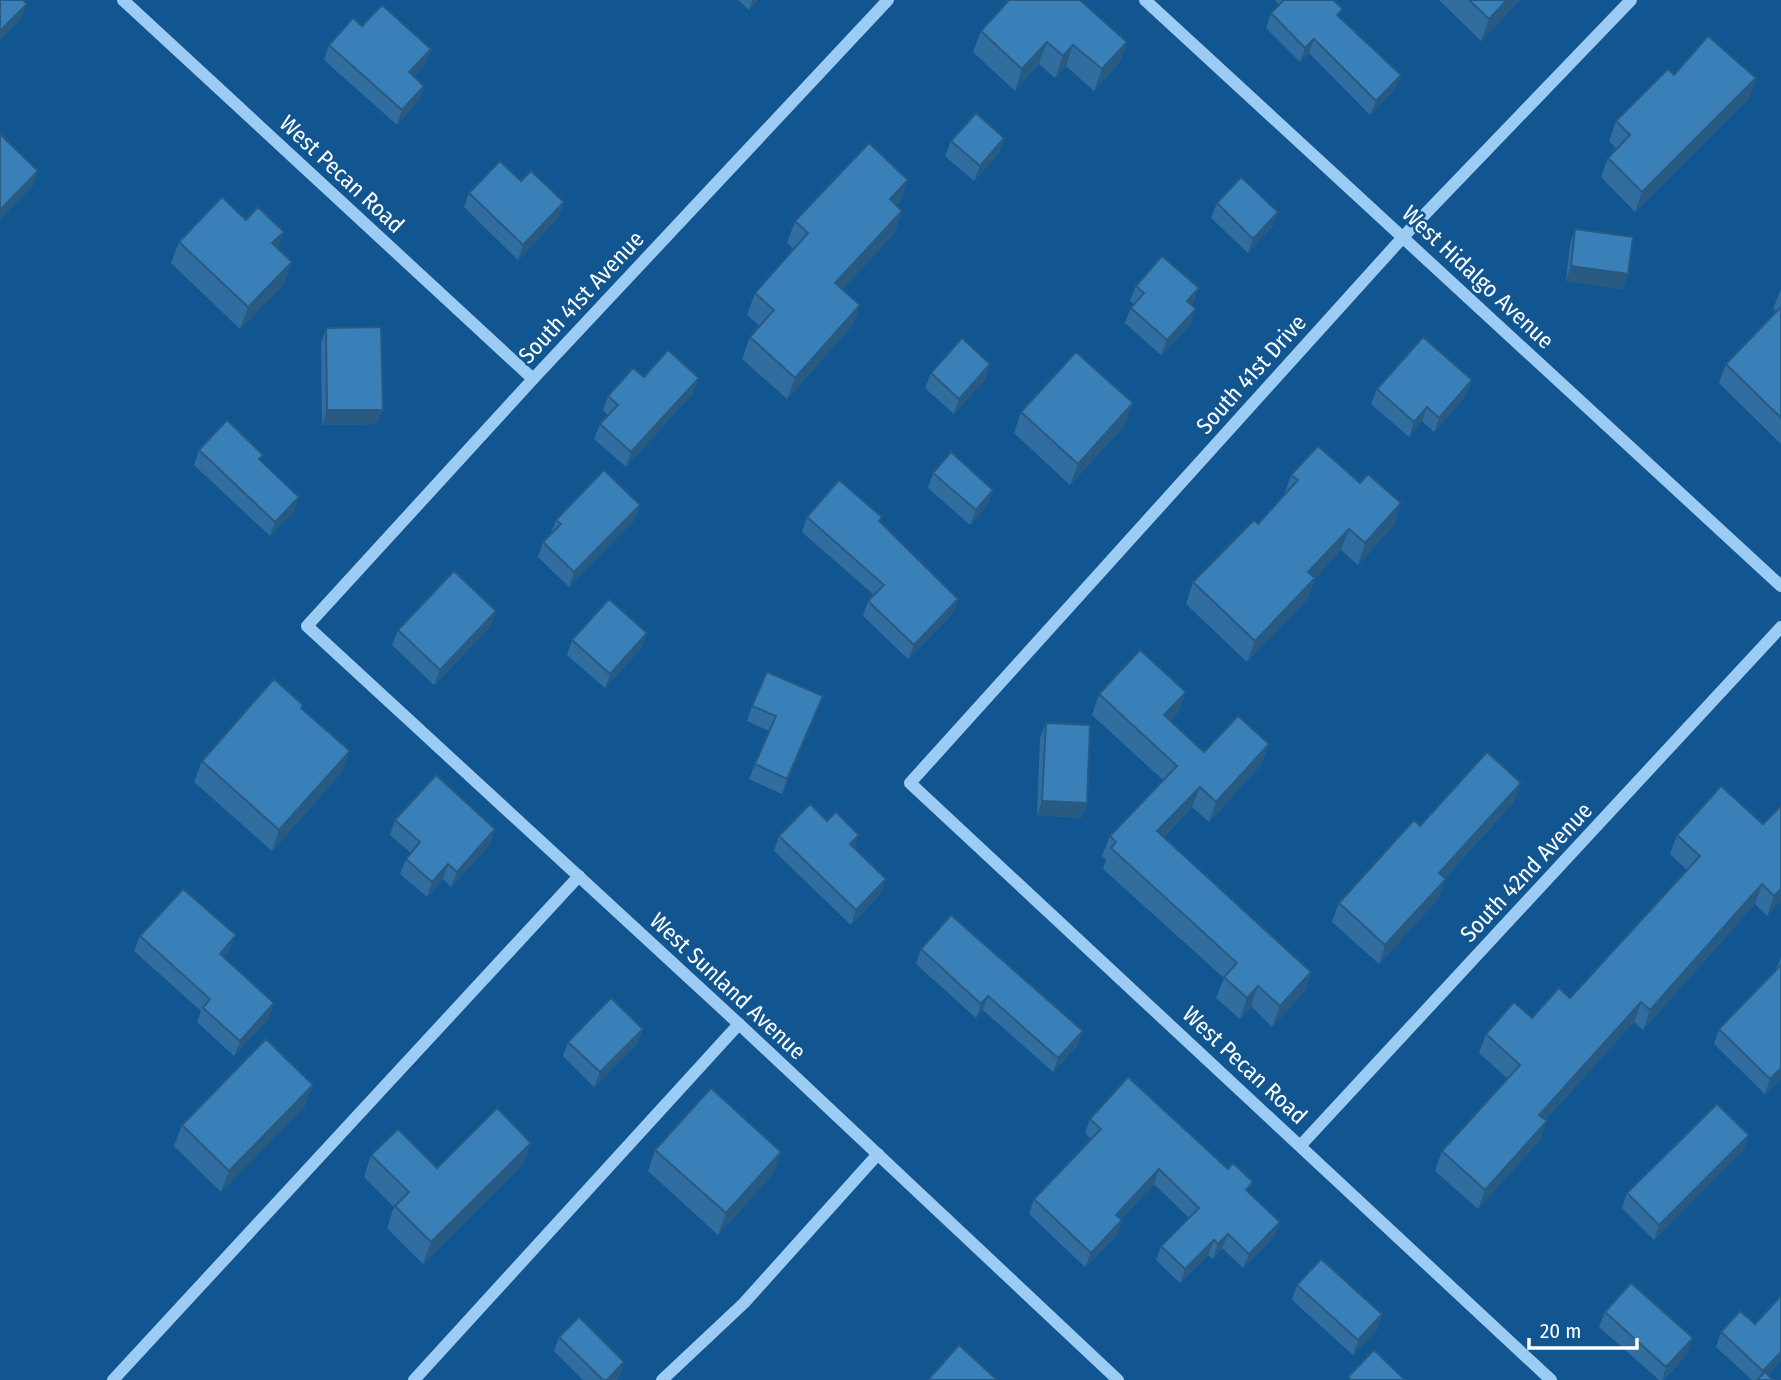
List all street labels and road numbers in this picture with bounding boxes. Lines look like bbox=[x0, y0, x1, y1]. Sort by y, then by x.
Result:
street label: West Pecan Road bbox=[274, 109, 410, 239]
street label: West Hidalgo Avenue bbox=[1396, 199, 1560, 355]
street label: South 41st Avenue bbox=[512, 225, 650, 369]
street label: South 41st Drive bbox=[1190, 309, 1312, 439]
street label: South 42nd Avenue bbox=[1454, 796, 1598, 948]
street label: West Sunland Avenue bbox=[644, 907, 812, 1065]
street label: West Pecan Road bbox=[1177, 1000, 1313, 1130]

